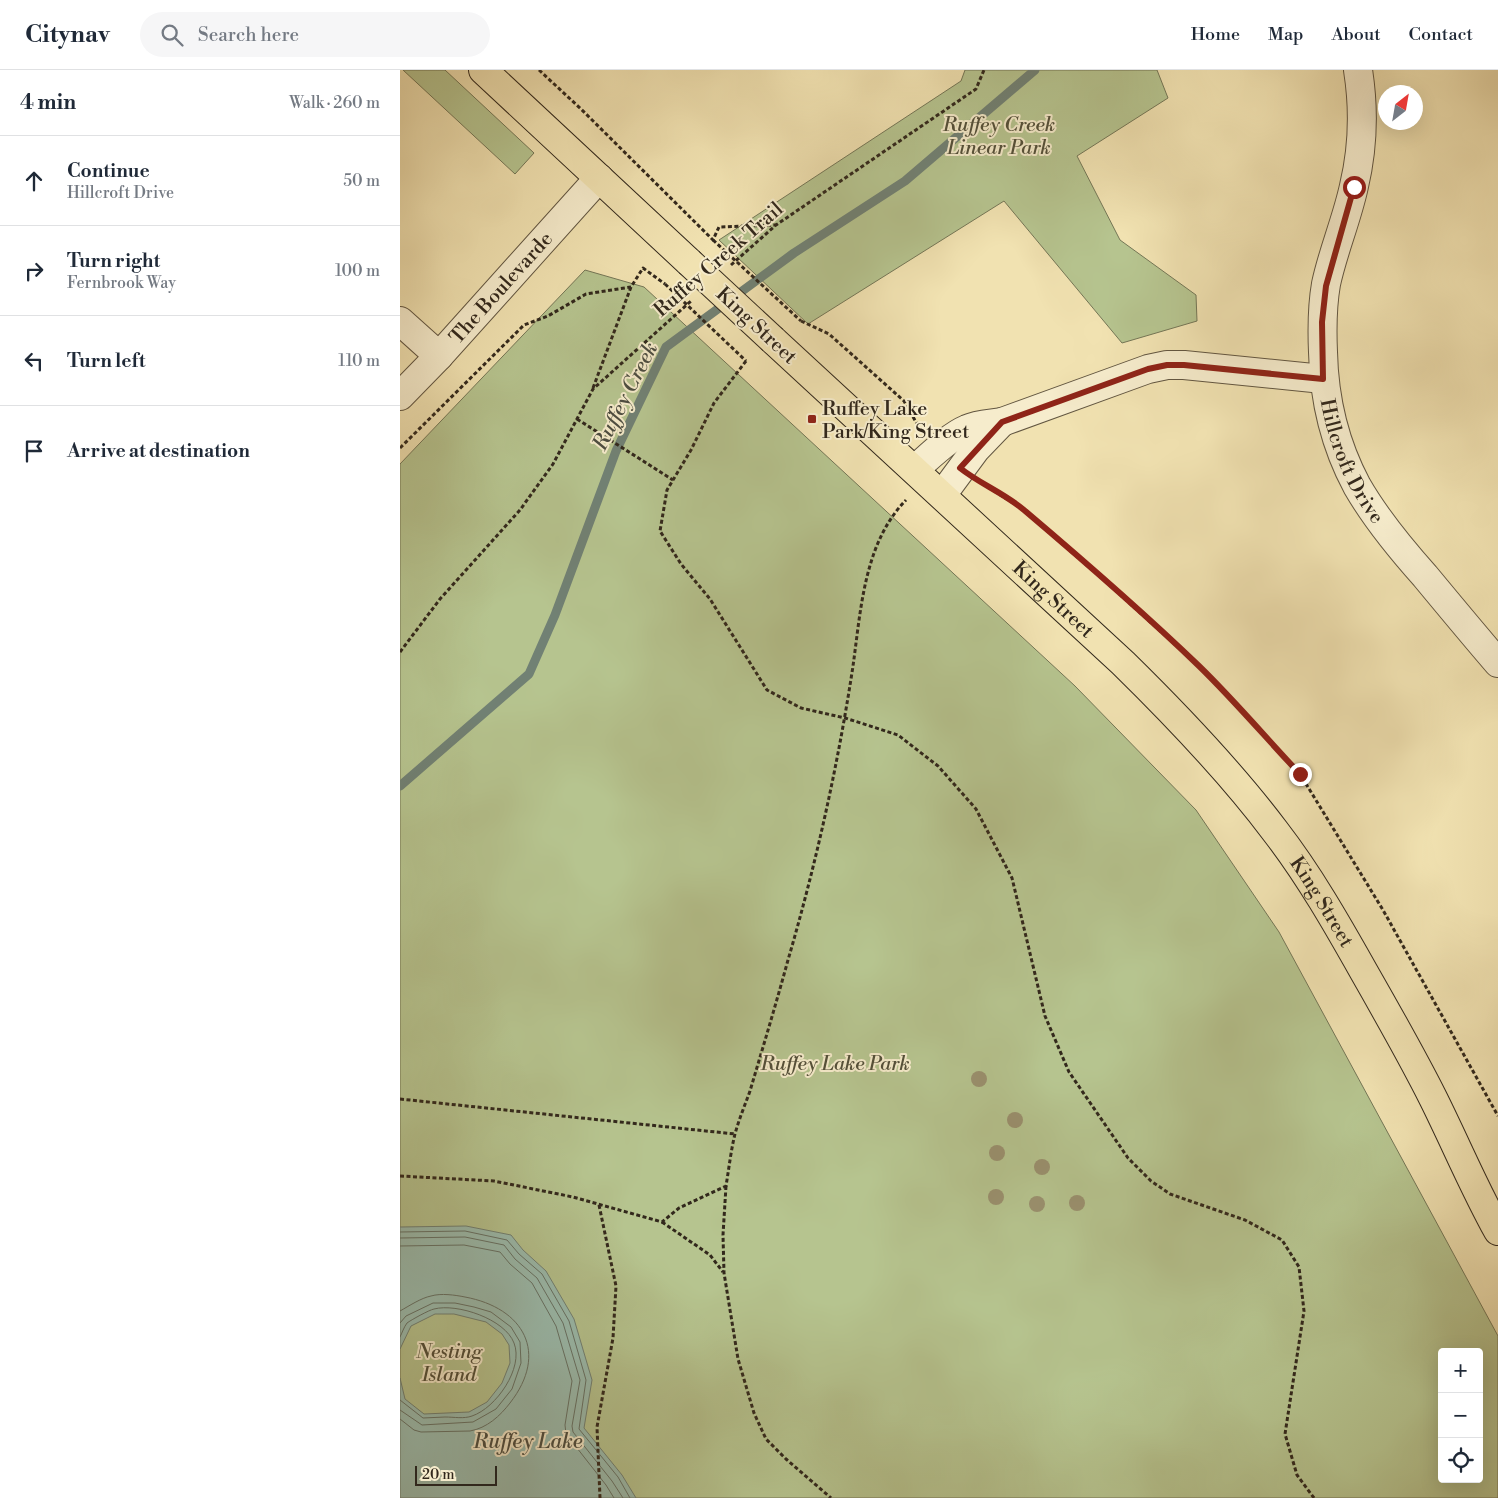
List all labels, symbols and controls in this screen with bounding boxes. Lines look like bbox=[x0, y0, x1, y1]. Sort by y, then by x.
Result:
search box bbox=[140, 12, 490, 57]
text: Citynav bbox=[25, 20, 110, 50]
icon: search bbox=[158, 21, 186, 49]
text: Search here bbox=[198, 23, 299, 47]
text: Home bbox=[1191, 23, 1240, 46]
text: Map bbox=[1268, 23, 1304, 46]
text: About bbox=[1332, 23, 1381, 46]
text: Contact bbox=[1409, 23, 1473, 46]
north arrow bbox=[1378, 85, 1423, 130]
text: 4 min bbox=[20, 90, 76, 116]
text: Walk · 260 m bbox=[289, 93, 380, 113]
park label: Ruffey Creek Linear Park bbox=[942, 113, 1055, 161]
text: Continue bbox=[67, 159, 150, 183]
icon: ahead bbox=[20, 167, 48, 195]
text: 50 m bbox=[343, 171, 380, 191]
route start bbox=[1343, 176, 1366, 199]
text: Hillcroft Drive bbox=[67, 183, 174, 203]
street label: Ruffey Creek Trail bbox=[649, 197, 789, 323]
street label: The Boulevarde bbox=[445, 227, 559, 350]
text: Turn right bbox=[67, 249, 160, 273]
icon: right bbox=[20, 257, 48, 285]
text: 100 m bbox=[335, 261, 380, 281]
text: Fernbrook Way bbox=[67, 273, 176, 293]
street label: King Street bbox=[710, 282, 802, 370]
water label: Ruffey Creek bbox=[587, 338, 664, 456]
icon: left bbox=[20, 347, 48, 375]
text: Turn left bbox=[67, 349, 146, 373]
text: 110 m bbox=[338, 351, 380, 371]
place label: Ruffey Lake Park/King Street bbox=[822, 397, 969, 445]
street label: Hillcroft Drive bbox=[1314, 397, 1389, 529]
marker: Ruffey Lake Park/King Street bbox=[806, 413, 818, 425]
icon: arrive bbox=[20, 437, 48, 465]
text: Arrive at destination bbox=[67, 439, 250, 463]
street label: King Street bbox=[1007, 556, 1099, 644]
route end bbox=[1289, 763, 1312, 786]
street label: King Street bbox=[1284, 852, 1358, 952]
park label: Ruffey Lake Park bbox=[759, 1052, 910, 1077]
park label: Nesting Island bbox=[415, 1340, 484, 1388]
map controls bbox=[1438, 1348, 1483, 1483]
button: + bbox=[1438, 1348, 1483, 1393]
button: − bbox=[1438, 1393, 1483, 1438]
water label: Ruffey Lake bbox=[472, 1429, 583, 1455]
button: locate bbox=[1438, 1438, 1483, 1483]
scale bar bbox=[415, 1463, 498, 1486]
text: 20 m bbox=[422, 1466, 454, 1484]

